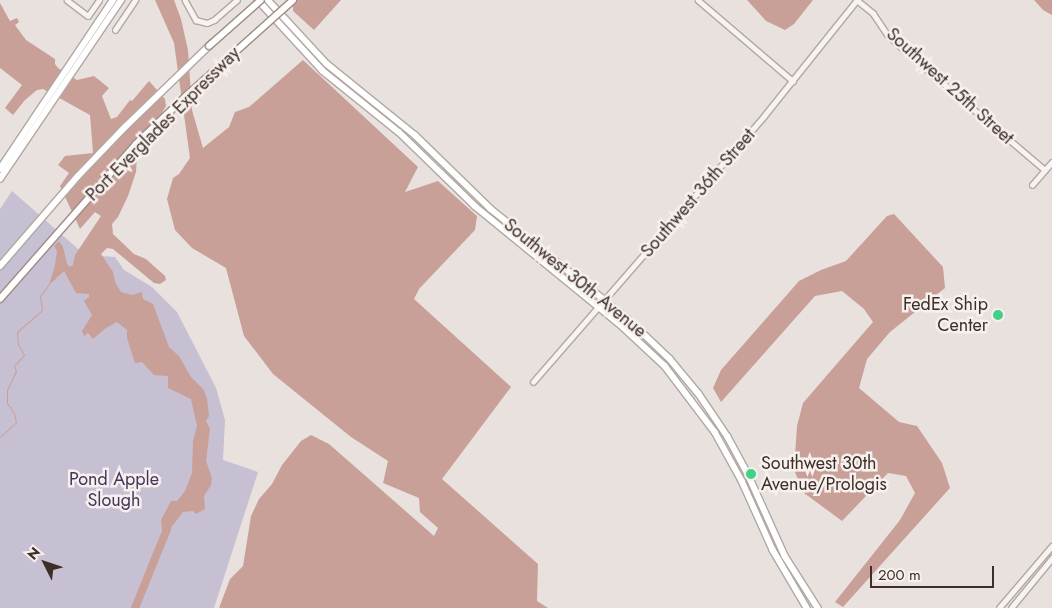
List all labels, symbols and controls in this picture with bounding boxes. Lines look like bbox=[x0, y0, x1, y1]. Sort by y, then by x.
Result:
street label: Southwest 25th Street bbox=[882, 23, 1018, 149]
street label: Port Everglades Expressway bbox=[81, 42, 245, 206]
street label: Southwest 36th Street bbox=[636, 124, 760, 262]
street label: Southwest 30th Avenue bbox=[499, 214, 651, 342]
place label: FedEx Ship Center bbox=[903, 294, 988, 336]
marker: FedEx Ship Center bbox=[992, 309, 1004, 321]
place label: Southwest 30th Avenue/Prologis bbox=[761, 453, 887, 496]
marker: Southwest 30th Avenue/Prologis bbox=[745, 468, 757, 480]
park label: Pond Apple Slough bbox=[69, 469, 159, 512]
north arrow bbox=[20, 538, 70, 588]
text: N bbox=[22, 542, 45, 564]
scale bar bbox=[872, 556, 996, 588]
text: 200 m bbox=[878, 564, 921, 586]

